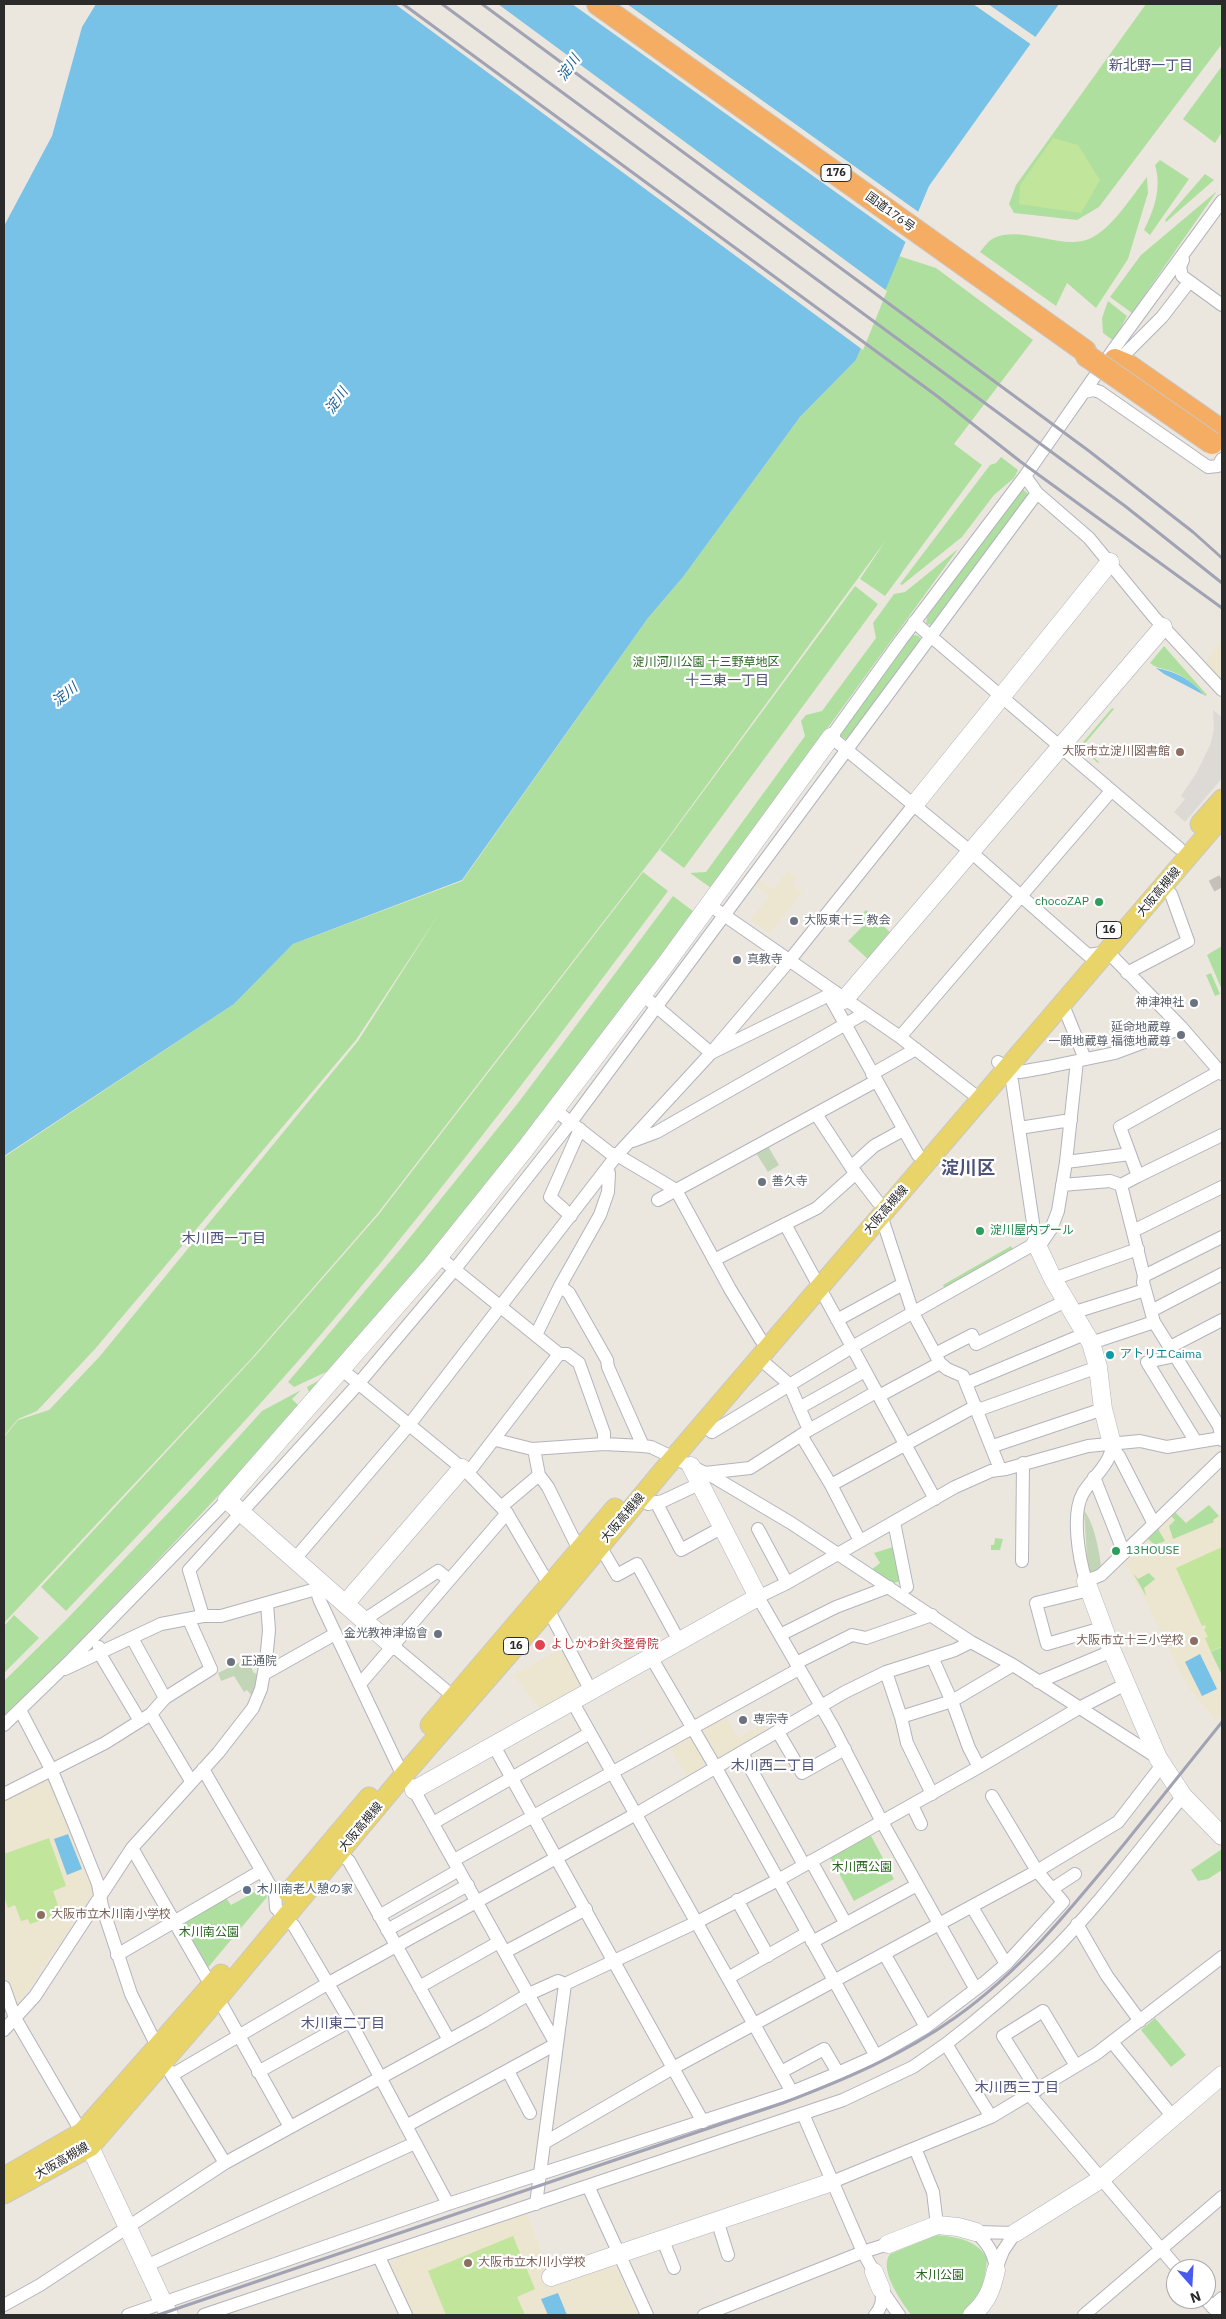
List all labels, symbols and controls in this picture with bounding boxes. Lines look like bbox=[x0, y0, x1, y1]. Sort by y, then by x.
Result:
water label: 淀川 bbox=[554, 52, 584, 84]
district label: 新北野一丁目 bbox=[1109, 58, 1193, 74]
road number: 176 bbox=[821, 164, 851, 182]
street label: 国道176号 bbox=[862, 189, 918, 235]
water label: 淀川 bbox=[322, 385, 352, 417]
park label: 淀川河川公園 十三野草地区 bbox=[633, 656, 779, 670]
district label: 十三東一丁目 bbox=[685, 673, 769, 689]
water label: 淀川 bbox=[49, 680, 81, 710]
place label: 大阪市立淀川図書館 bbox=[1062, 745, 1170, 759]
marker: 大阪市立淀川図書館 bbox=[1174, 746, 1186, 758]
street label: 大阪高槻線 bbox=[1134, 864, 1184, 920]
place label: chocoZAP bbox=[1035, 895, 1089, 909]
marker: chocoZAP bbox=[1093, 896, 1105, 908]
place label: 大阪東十三 教会 bbox=[804, 914, 891, 928]
marker: 大阪東十三 教会 bbox=[788, 915, 800, 927]
road number: 16 bbox=[1096, 922, 1122, 938]
place label: 真教寺 bbox=[747, 953, 783, 967]
marker: 真教寺 bbox=[731, 954, 743, 966]
place label: 神津神社 bbox=[1136, 996, 1184, 1010]
marker: 神津神社 bbox=[1188, 997, 1200, 1009]
place label: 延命地蔵尊 一願地蔵尊 福徳地蔵尊 bbox=[1048, 1021, 1171, 1049]
marker: 延命地蔵尊 一願地蔵尊 福徳地蔵尊 bbox=[1175, 1029, 1187, 1041]
district label: 淀川区 bbox=[941, 1158, 995, 1180]
place label: 善久寺 bbox=[772, 1175, 808, 1189]
marker: 善久寺 bbox=[756, 1176, 768, 1188]
street label: 大阪高槻線 bbox=[861, 1183, 911, 1237]
place label: 淀川屋内プール bbox=[990, 1224, 1074, 1238]
marker: 淀川屋内プール bbox=[974, 1225, 986, 1237]
district label: 木川西一丁目 bbox=[182, 1231, 266, 1247]
place label: アトリエCaima bbox=[1120, 1348, 1202, 1362]
marker: アトリエCaima bbox=[1104, 1349, 1116, 1361]
street label: 大阪高槻線 bbox=[598, 1490, 648, 1546]
place label: 13HOUSE bbox=[1126, 1544, 1179, 1558]
marker: 13HOUSE bbox=[1110, 1545, 1122, 1557]
place label: 金光教神津協會 bbox=[344, 1627, 428, 1641]
marker: 金光教神津協會 bbox=[432, 1628, 444, 1640]
place label: 大阪市立十三小学校 bbox=[1076, 1634, 1184, 1648]
marker: 大阪市立十三小学校 bbox=[1188, 1635, 1200, 1647]
road number: 16 bbox=[504, 1638, 528, 1654]
marker: よしかわ針灸整骨院 bbox=[533, 1638, 547, 1652]
place label: よしかわ針灸整骨院 bbox=[551, 1638, 659, 1652]
place label: 正通院 bbox=[241, 1655, 277, 1669]
marker: 正通院 bbox=[225, 1656, 237, 1668]
place label: 専宗寺 bbox=[753, 1713, 789, 1727]
marker: 専宗寺 bbox=[737, 1714, 749, 1726]
district label: 木川西二丁目 bbox=[731, 1758, 815, 1774]
street label: 大阪高槻線 bbox=[336, 1799, 386, 1855]
park label: 木川西公園 bbox=[832, 1861, 892, 1875]
place label: 木川南老人憩の家 bbox=[257, 1883, 353, 1897]
marker: 木川南老人憩の家 bbox=[241, 1884, 253, 1896]
place label: 大阪市立木川南小学校 bbox=[51, 1908, 171, 1922]
marker: 大阪市立木川南小学校 bbox=[35, 1909, 47, 1921]
park label: 木川南公園 bbox=[179, 1926, 239, 1940]
district label: 木川東二丁目 bbox=[301, 2016, 385, 2032]
district label: 木川西三丁目 bbox=[975, 2080, 1059, 2096]
street label: 大阪高槻線 bbox=[32, 2140, 92, 2182]
place label: 大阪市立木川小学校 bbox=[478, 2256, 586, 2270]
marker: 大阪市立木川小学校 bbox=[462, 2257, 474, 2269]
north arrow bbox=[1166, 2259, 1216, 2309]
park label: 木川公園 bbox=[916, 2269, 964, 2283]
text: N bbox=[1188, 2287, 1203, 2307]

